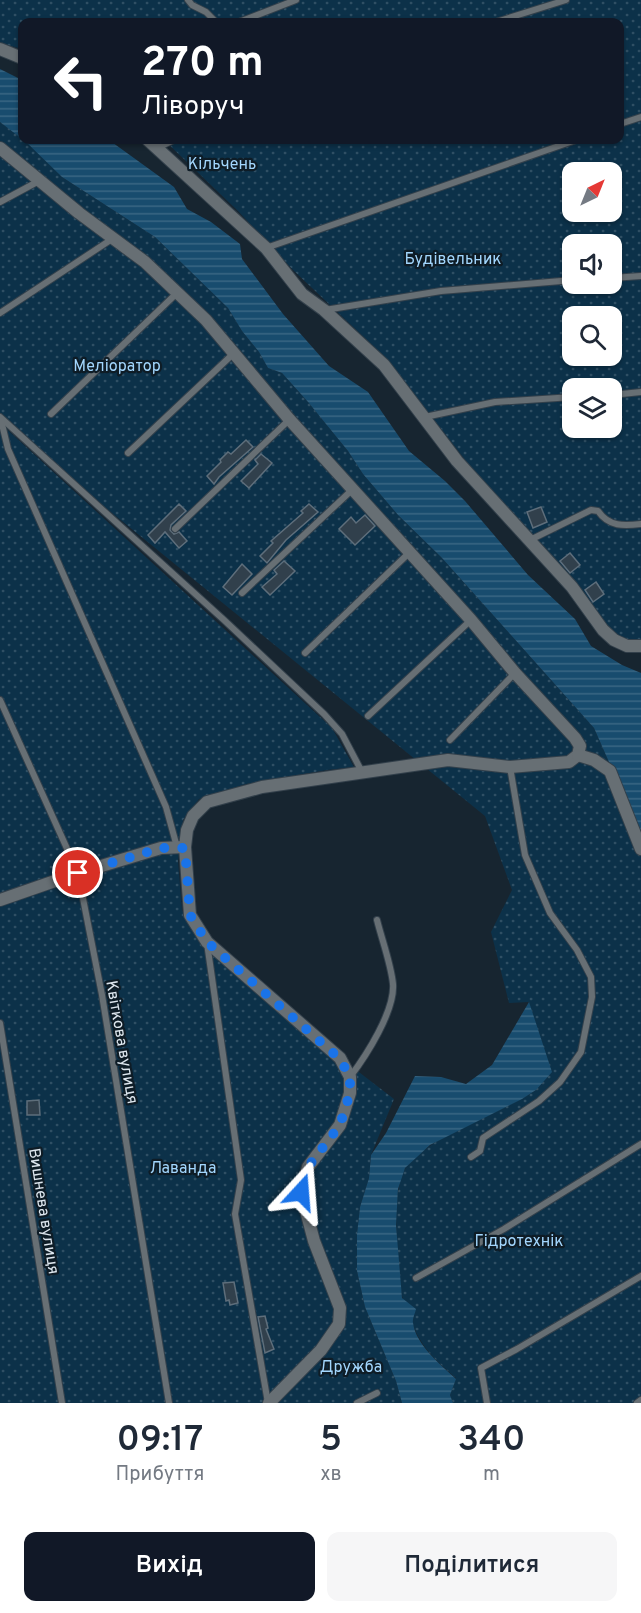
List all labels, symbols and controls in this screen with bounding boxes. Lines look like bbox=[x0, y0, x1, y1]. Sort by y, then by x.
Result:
text: 270 m bbox=[141, 38, 264, 91]
icon: left bbox=[42, 42, 120, 120]
text: Ліворуч bbox=[141, 90, 245, 124]
park label: Кільчень bbox=[188, 155, 256, 175]
north arrow bbox=[562, 162, 622, 222]
map controls bbox=[562, 162, 622, 438]
button: sound bbox=[562, 234, 622, 294]
park label: Будівельник bbox=[405, 250, 501, 270]
button: search bbox=[562, 306, 622, 366]
park label: Меліоратор bbox=[73, 357, 161, 377]
button: layers bbox=[562, 378, 622, 438]
pin bbox=[52, 847, 103, 898]
icon: arrive bbox=[61, 856, 94, 889]
street label: Квіткова вулиця bbox=[100, 979, 142, 1106]
street label: Вишнева вулиця bbox=[23, 1147, 63, 1276]
park label: Лаванда bbox=[150, 1159, 216, 1179]
position arrow bbox=[269, 1160, 333, 1224]
park label: Гідротехнік bbox=[475, 1232, 563, 1252]
park label: Дружба bbox=[320, 1358, 382, 1378]
text: 09:17 bbox=[116, 1418, 203, 1464]
text: 5 bbox=[320, 1418, 342, 1464]
text: 340 bbox=[457, 1418, 525, 1464]
text: Прибуття bbox=[115, 1462, 204, 1488]
text: хв bbox=[320, 1462, 342, 1488]
text: m bbox=[483, 1462, 500, 1488]
button: Вихід bbox=[24, 1532, 315, 1601]
button: Поділитися bbox=[327, 1532, 617, 1601]

